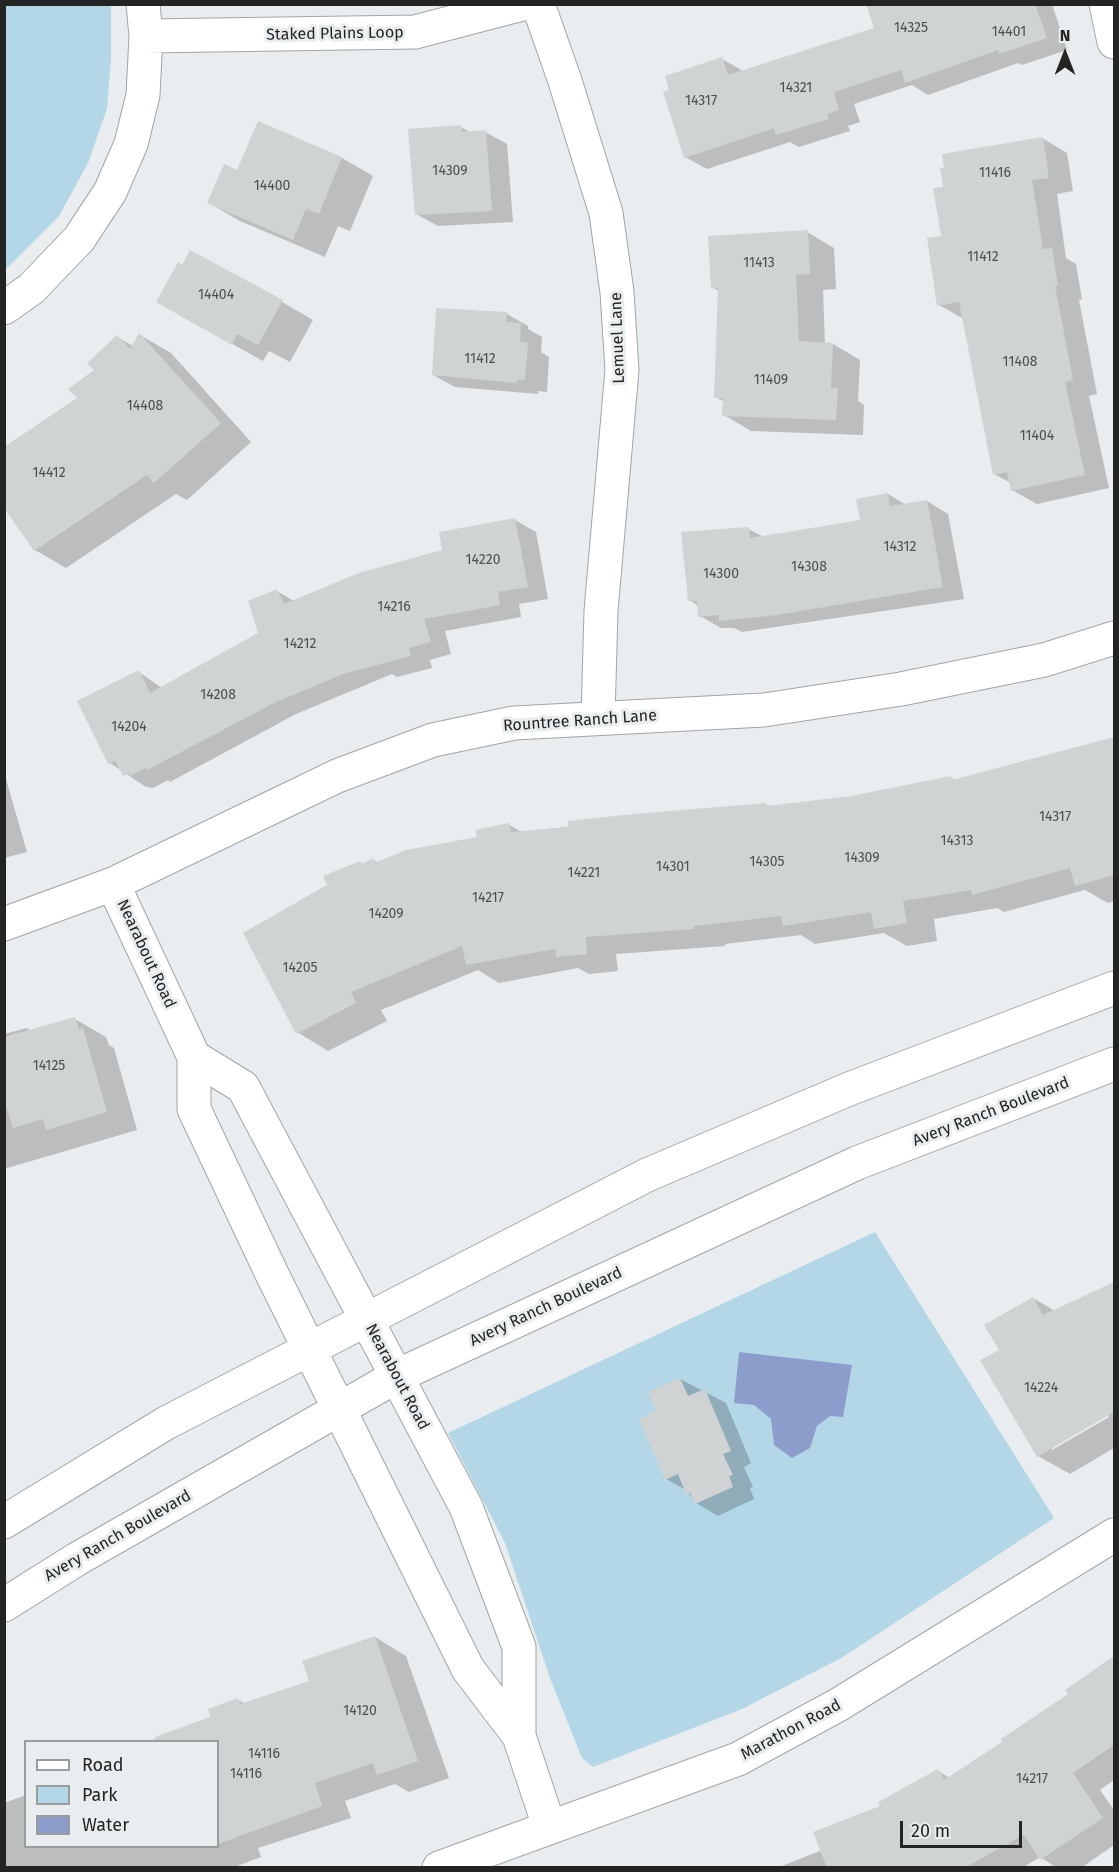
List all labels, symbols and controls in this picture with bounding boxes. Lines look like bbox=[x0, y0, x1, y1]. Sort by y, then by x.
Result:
house number: 14325 bbox=[894, 20, 928, 36]
street label: Staked Plains Loop bbox=[266, 23, 404, 45]
house number: 14401 bbox=[992, 24, 1026, 40]
north arrow bbox=[1035, 24, 1095, 84]
text: N bbox=[1060, 26, 1070, 45]
house number: 14321 bbox=[780, 80, 812, 96]
house number: 14317 bbox=[685, 93, 717, 109]
house number: 14309 bbox=[432, 163, 468, 179]
house number: 11416 bbox=[979, 165, 1011, 181]
house number: 14400 bbox=[254, 178, 290, 194]
house number: 11412 bbox=[967, 249, 999, 265]
house number: 11413 bbox=[743, 255, 775, 271]
house number: 14404 bbox=[198, 287, 234, 303]
street label: Lemuel Lane bbox=[607, 292, 629, 384]
house number: 11412 bbox=[464, 351, 496, 367]
house number: 11408 bbox=[1003, 354, 1037, 370]
house number: 11409 bbox=[754, 372, 788, 388]
house number: 14408 bbox=[127, 398, 163, 414]
house number: 11404 bbox=[1020, 428, 1054, 444]
house number: 14412 bbox=[32, 465, 66, 481]
house number: 14312 bbox=[884, 539, 916, 555]
house number: 14220 bbox=[466, 552, 500, 568]
house number: 14308 bbox=[791, 559, 827, 575]
house number: 14300 bbox=[703, 566, 739, 582]
house number: 14216 bbox=[377, 599, 411, 615]
house number: 14212 bbox=[284, 636, 316, 652]
house number: 14208 bbox=[200, 687, 236, 703]
street label: Rountree Ranch Lane bbox=[502, 706, 658, 736]
house number: 14204 bbox=[111, 719, 147, 735]
house number: 14317 bbox=[1039, 809, 1071, 825]
house number: 14313 bbox=[941, 833, 973, 849]
house number: 14309 bbox=[844, 850, 880, 866]
house number: 14305 bbox=[749, 854, 785, 870]
house number: 14301 bbox=[656, 859, 690, 875]
house number: 14221 bbox=[568, 865, 600, 881]
house number: 14217 bbox=[472, 890, 504, 906]
street label: Nearabout Road bbox=[112, 897, 180, 1011]
house number: 14209 bbox=[368, 906, 404, 922]
house number: 14205 bbox=[283, 960, 317, 976]
house number: 14125 bbox=[33, 1058, 65, 1074]
street label: Avery Ranch Boulevard bbox=[910, 1073, 1072, 1151]
street label: Avery Ranch Boulevard bbox=[467, 1263, 625, 1351]
street label: Nearabout Road bbox=[361, 1321, 433, 1433]
house number: 14224 bbox=[1024, 1380, 1058, 1396]
street label: Avery Ranch Boulevard bbox=[41, 1486, 195, 1586]
street label: Marathon Road bbox=[738, 1696, 844, 1764]
house number: 14120 bbox=[343, 1703, 377, 1719]
legend bbox=[24, 1740, 219, 1848]
house number: 14116 bbox=[248, 1746, 280, 1762]
text: Road bbox=[82, 1754, 124, 1776]
house number: 14116 bbox=[230, 1766, 262, 1782]
house number: 14217 bbox=[1016, 1771, 1048, 1787]
text: Park bbox=[82, 1784, 117, 1806]
scale bar bbox=[903, 1809, 1024, 1847]
text: Water bbox=[82, 1814, 129, 1836]
text: 20 m bbox=[911, 1820, 950, 1842]

